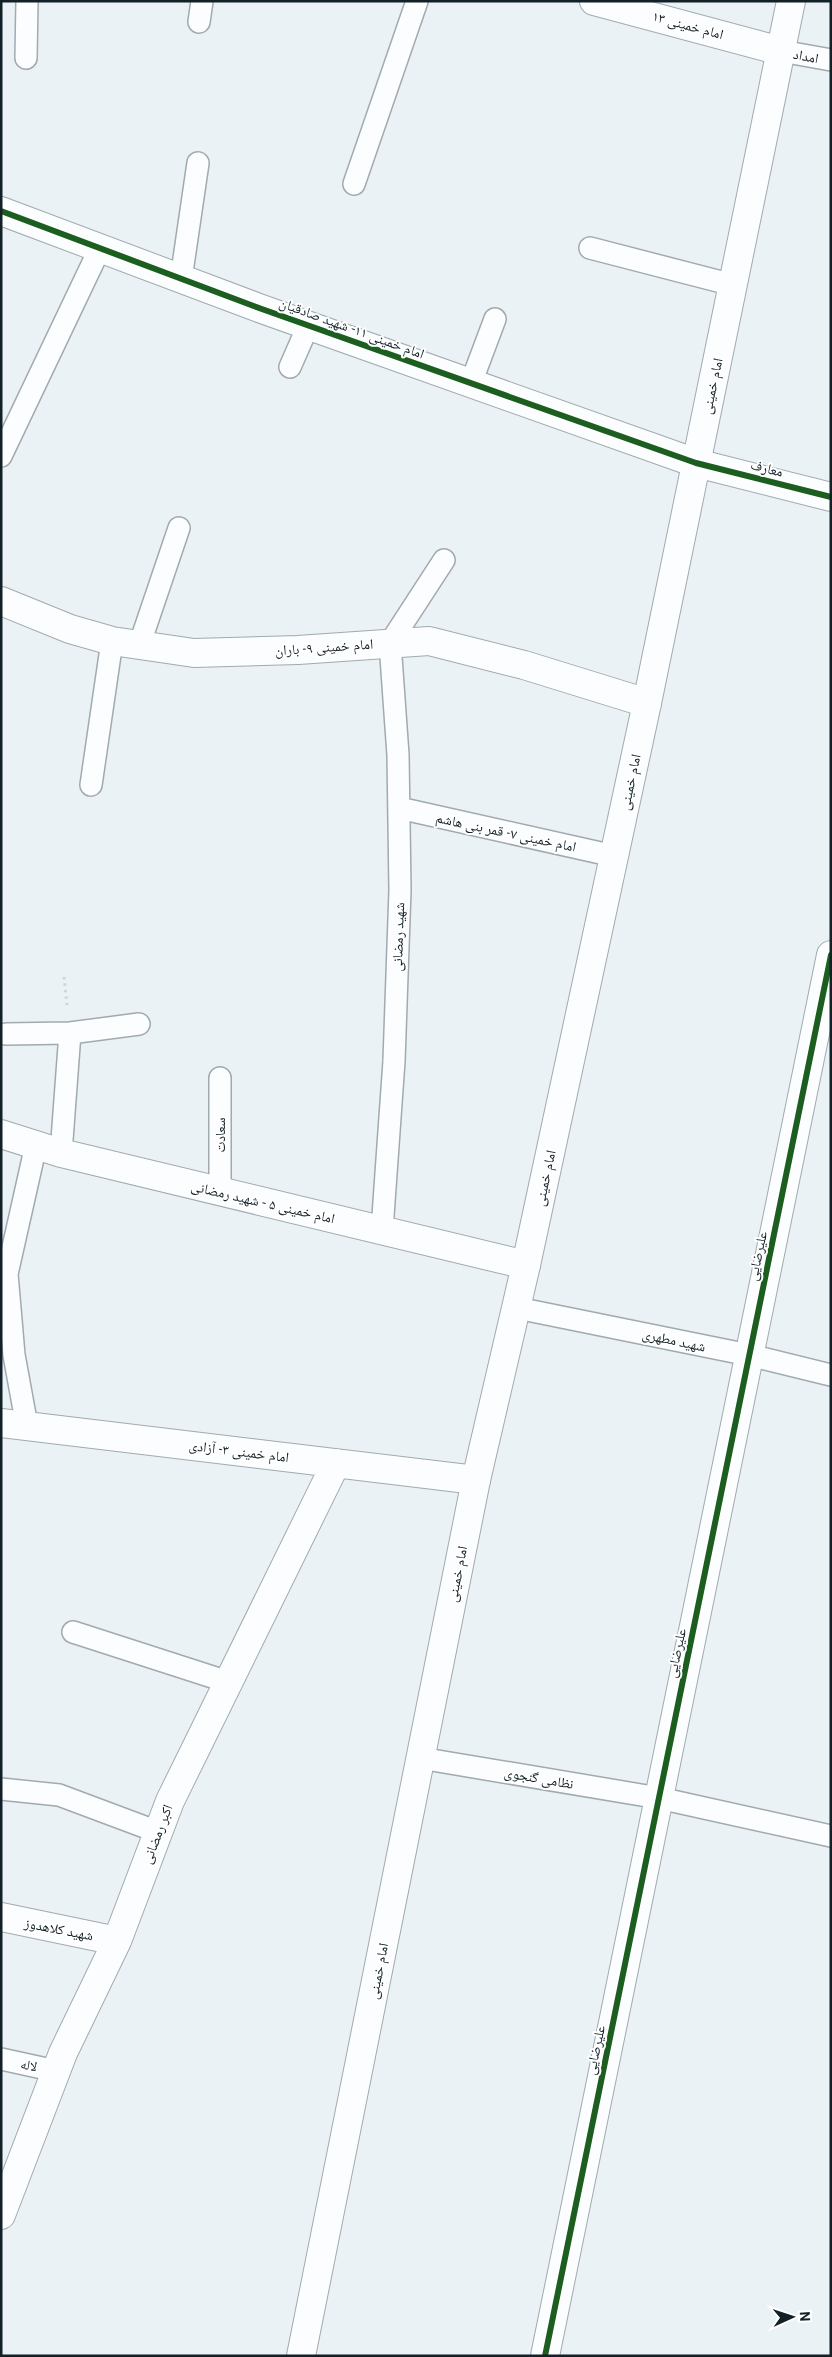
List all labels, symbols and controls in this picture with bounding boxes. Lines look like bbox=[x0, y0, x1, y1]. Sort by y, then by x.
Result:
street label: امام خمینی ۱۳ bbox=[650, 8, 725, 44]
street label: امداد bbox=[792, 46, 820, 66]
street label: امام خمینی ۱۱- شهید صادقیان bbox=[277, 294, 427, 364]
street label: امام خمینی bbox=[698, 356, 728, 416]
street label: معارف bbox=[749, 456, 785, 481]
street label: امام خمینی ۹- باران bbox=[274, 636, 374, 660]
street label: امام خمینی bbox=[616, 752, 646, 812]
street label: امام خمینی ۷- قمر بنی هاشم bbox=[434, 809, 578, 857]
street label: شهید رمضانی bbox=[389, 902, 408, 972]
street label: سعادت bbox=[212, 1117, 228, 1153]
street label: امام خمینی bbox=[531, 1148, 561, 1208]
street label: امام خمینی ۵ - شهید رمضانی bbox=[189, 1178, 336, 1228]
street label: علیرضایی bbox=[744, 1230, 771, 1282]
street label: شهید مطهری bbox=[641, 1325, 707, 1356]
street label: امام خمینی ۳- آزادی bbox=[188, 1437, 290, 1467]
street label: امام خمینی bbox=[444, 1544, 472, 1604]
street label: علیرضایی bbox=[663, 1627, 690, 1679]
street label: نظامی گنجوی bbox=[503, 1764, 575, 1793]
street label: اکبر رمضانی bbox=[138, 1802, 177, 1866]
street label: شهید کلاهدوز bbox=[22, 1914, 95, 1944]
street label: امام خمینی bbox=[365, 1941, 393, 2001]
street label: علیرضایی bbox=[582, 2024, 609, 2076]
street label: لاله bbox=[19, 2055, 39, 2075]
north arrow bbox=[767, 2292, 817, 2342]
text: N bbox=[797, 2311, 813, 2322]

